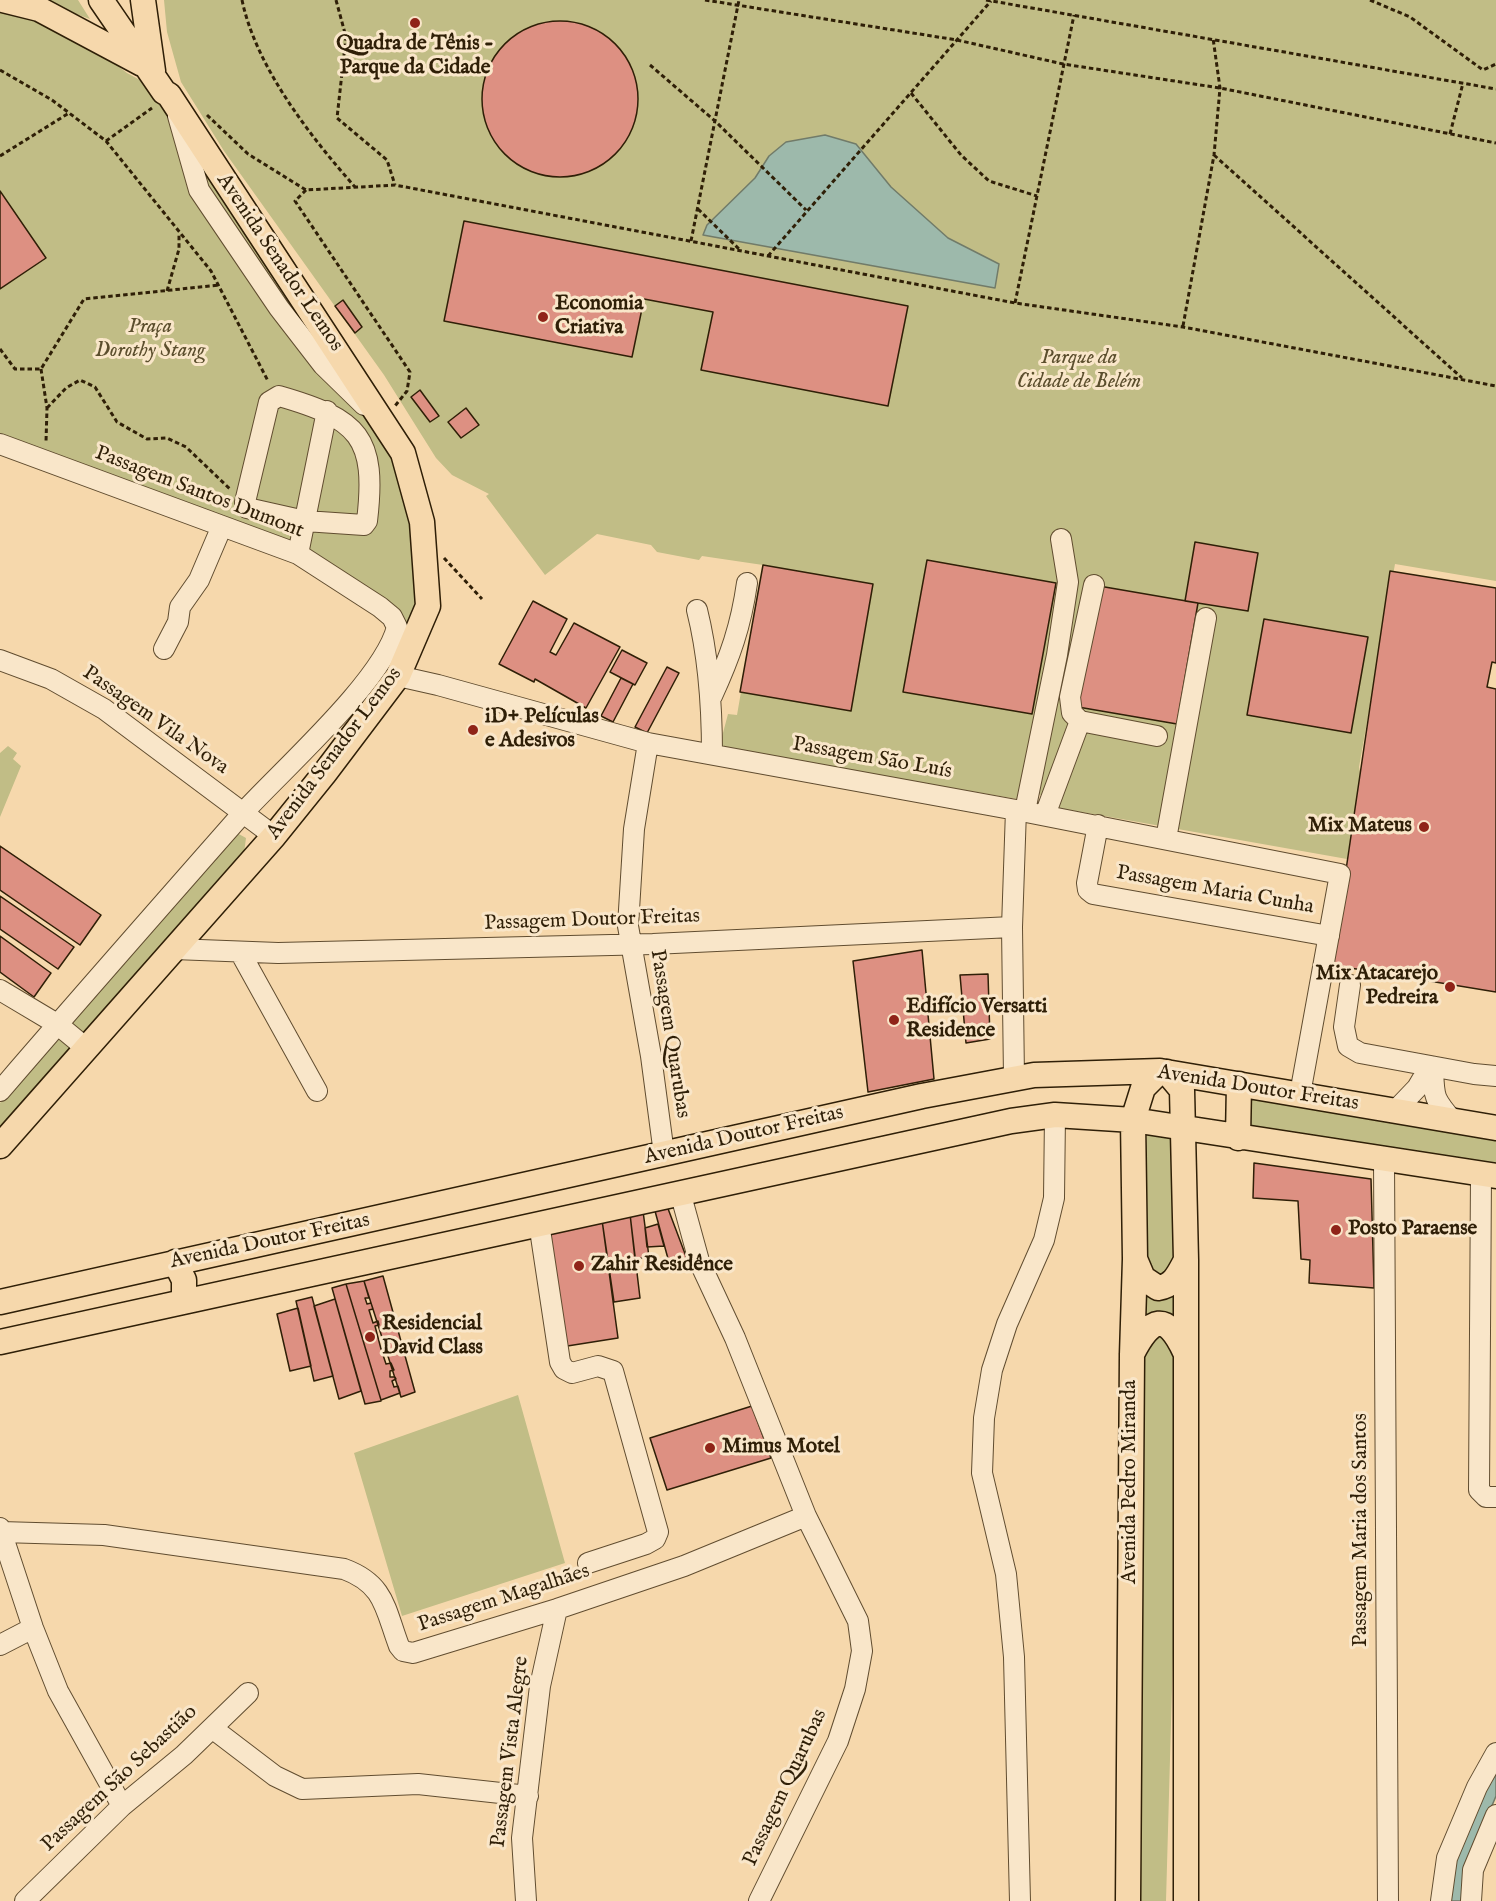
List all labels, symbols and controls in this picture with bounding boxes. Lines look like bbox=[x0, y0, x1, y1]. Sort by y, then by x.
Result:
marker: Quadra de Tênis - Parque da Cidade bbox=[408, 16, 422, 30]
place label: Quadra de Tênis - Parque da Cidade bbox=[336, 32, 494, 82]
street label: Avenida Senador Lemos bbox=[210, 169, 348, 357]
place label: Economia Criativa bbox=[555, 292, 643, 342]
marker: Economia Criativa bbox=[536, 310, 550, 324]
park label: Praça Dorothy Stang bbox=[95, 315, 205, 365]
park label: Parque da Cidade de Belém bbox=[1017, 346, 1141, 396]
street label: Passagem Santos Dumont bbox=[91, 442, 307, 544]
street label: Passagem Vila Nova bbox=[77, 661, 233, 781]
street label: Avenida Senador Lemos bbox=[262, 663, 408, 845]
place label: iD+ Películas e Adesivos bbox=[485, 705, 599, 755]
marker: iD+ Películas e Adesivos bbox=[466, 723, 480, 737]
street label: Passagem São Luís bbox=[790, 733, 954, 785]
place label: Mix Mateus bbox=[1308, 814, 1412, 840]
marker: Mix Mateus bbox=[1417, 820, 1431, 834]
street label: Passagem Maria Cunha bbox=[1114, 861, 1316, 921]
street label: Passagem Doutor Freitas bbox=[484, 905, 700, 937]
street label: Passagem Quarubas bbox=[643, 948, 695, 1120]
place label: Mix Atacarejo Pedreira bbox=[1316, 962, 1438, 1012]
marker: Mix Atacarejo Pedreira bbox=[1443, 980, 1457, 994]
place label: Edifício Versatti Residence bbox=[906, 995, 1047, 1045]
marker: Edifício Versatti Residence bbox=[887, 1013, 901, 1027]
street label: Avenida Doutor Freitas bbox=[1156, 1061, 1360, 1117]
street label: Avenida Doutor Freitas bbox=[642, 1101, 846, 1171]
street label: Avenida Doutor Freitas bbox=[168, 1209, 372, 1275]
place label: Posto Paraense bbox=[1348, 1217, 1477, 1243]
marker: Posto Paraense bbox=[1329, 1223, 1343, 1237]
place label: Zahir Residênce bbox=[591, 1253, 733, 1279]
marker: Zahir Residênce bbox=[572, 1259, 586, 1273]
place label: Residencial David Class bbox=[382, 1312, 483, 1362]
marker: Residencial David Class bbox=[363, 1330, 377, 1344]
street label: Avenida Pedro Miranda bbox=[1118, 1380, 1144, 1584]
street label: Passagem Maria dos Santos bbox=[1349, 1413, 1375, 1647]
place label: Mimus Motel bbox=[722, 1435, 840, 1461]
marker: Mimus Motel bbox=[703, 1441, 717, 1455]
street label: Passagem Magalhães bbox=[415, 1559, 593, 1639]
street label: Passagem Vista Alegre bbox=[487, 1655, 535, 1849]
street label: Passagem São Sebastião bbox=[37, 1700, 203, 1858]
street label: Passagem Quarubas bbox=[739, 1706, 833, 1870]

